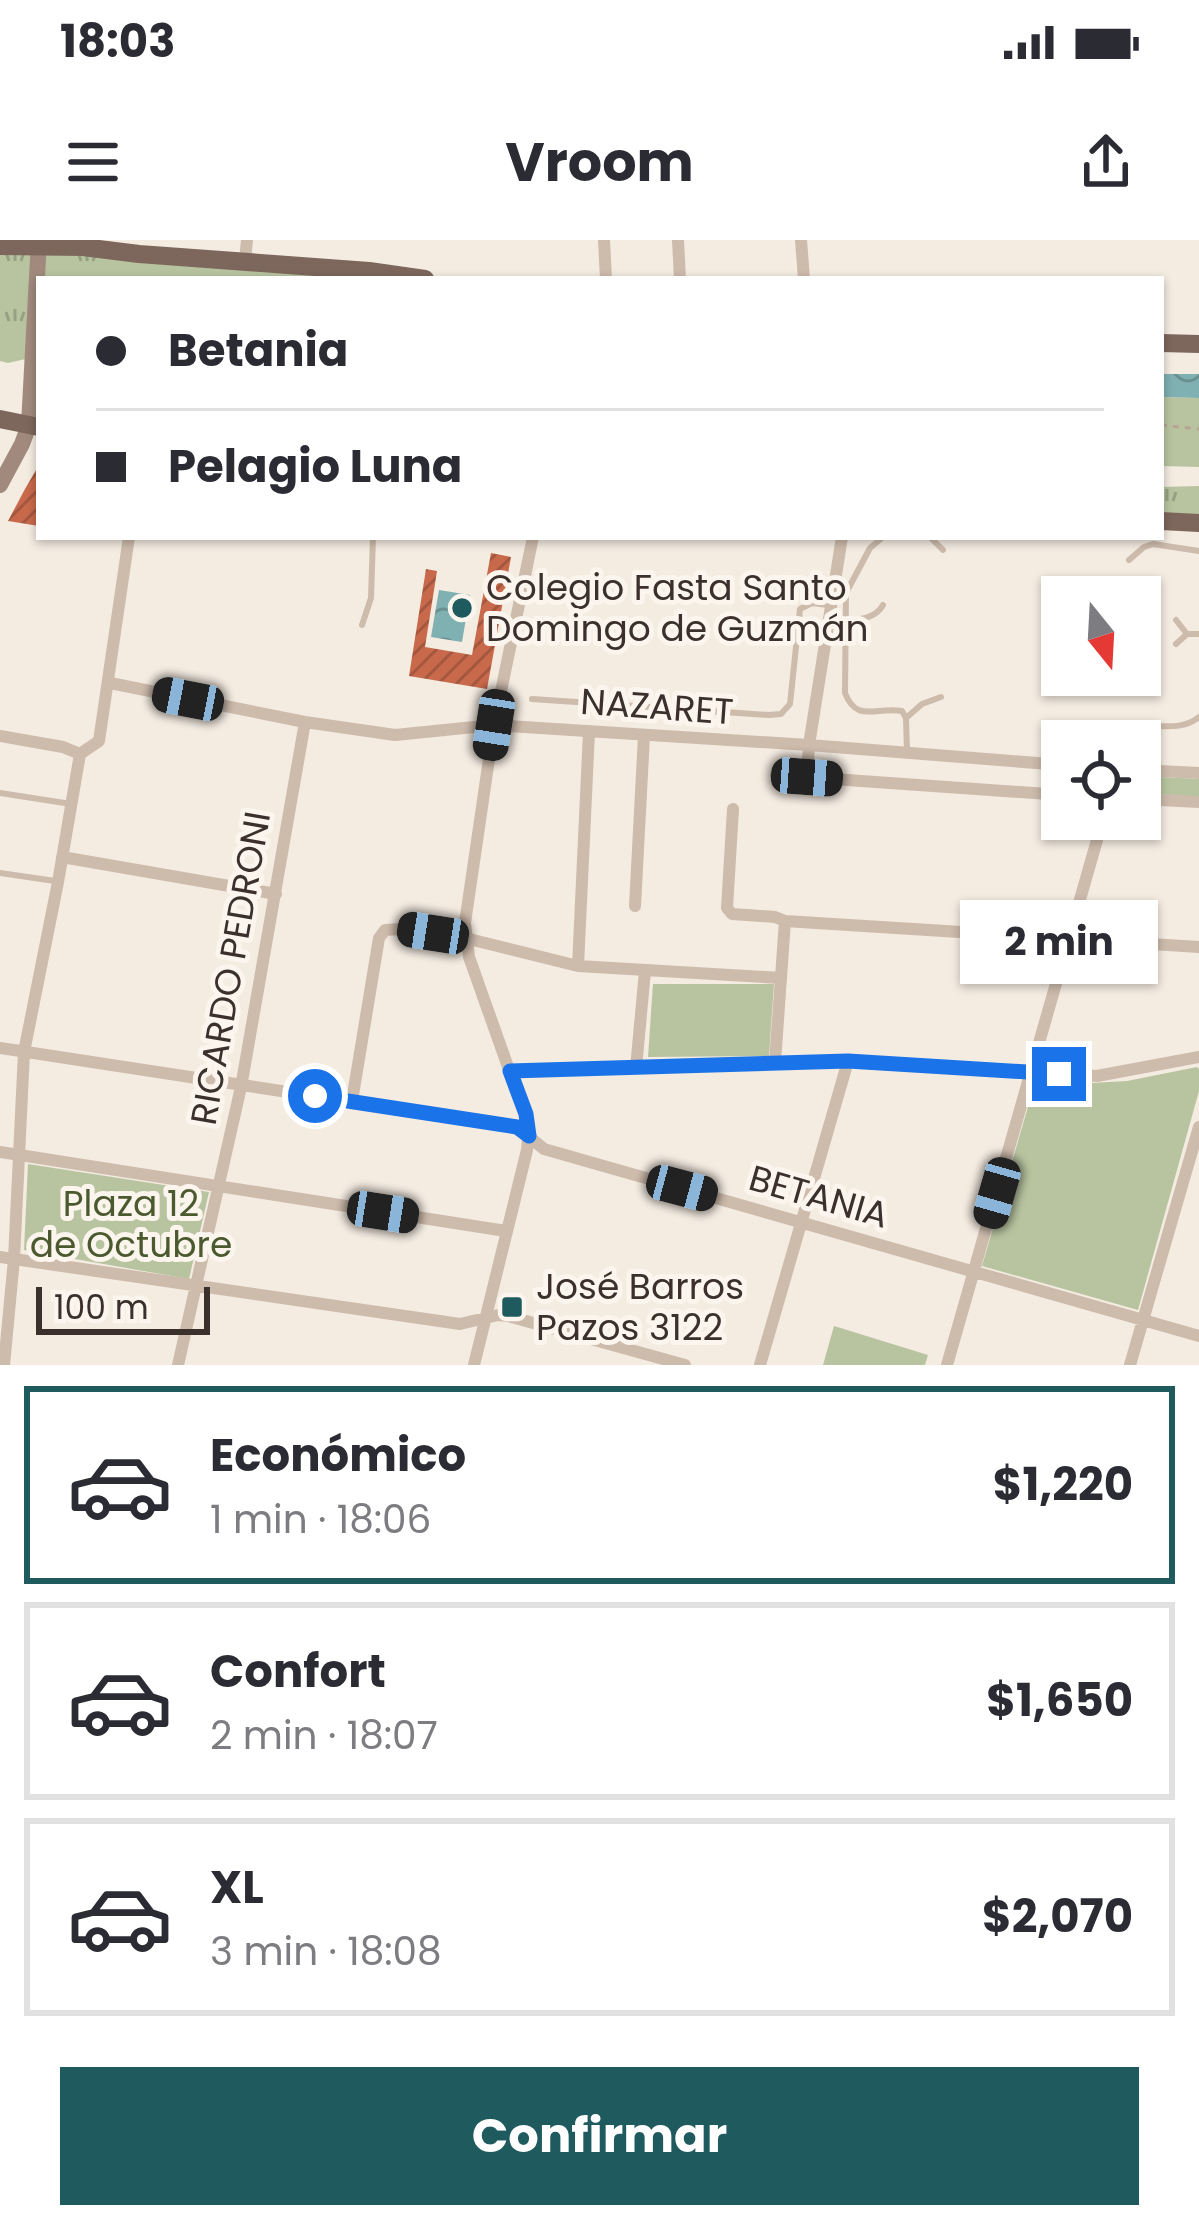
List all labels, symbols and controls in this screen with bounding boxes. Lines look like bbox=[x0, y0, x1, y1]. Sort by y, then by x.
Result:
text: 18:03 bbox=[60, 10, 175, 73]
text: Vroom bbox=[505, 124, 694, 200]
icon: menu bbox=[60, 129, 126, 195]
icon: share bbox=[1073, 129, 1139, 195]
text: Betania bbox=[168, 319, 348, 382]
text: Pelagio Luna bbox=[168, 435, 462, 498]
place label: Colegio Fasta Santo Domingo de Guzmán bbox=[486, 562, 869, 654]
north arrow bbox=[1041, 576, 1161, 696]
map controls bbox=[1041, 576, 1161, 840]
marker: Colegio Fasta Santo Domingo de Guzmán bbox=[449, 595, 475, 621]
car bbox=[149, 674, 227, 724]
street label: NAZARET bbox=[579, 676, 735, 737]
car bbox=[471, 687, 517, 763]
button: locate bbox=[1041, 720, 1161, 840]
car bbox=[770, 757, 844, 797]
street label: RICARDO PEDRONI bbox=[178, 807, 283, 1129]
callout: 2 min bbox=[960, 900, 1158, 984]
car bbox=[395, 910, 471, 956]
text: 2 min bbox=[1004, 914, 1114, 969]
route end bbox=[1032, 1047, 1086, 1101]
route start bbox=[288, 1069, 342, 1123]
street label: BETANIA bbox=[743, 1152, 894, 1241]
car bbox=[970, 1153, 1024, 1233]
car bbox=[643, 1161, 721, 1215]
park label: Plaza 12 de Octubre bbox=[30, 1178, 232, 1270]
car bbox=[345, 1189, 421, 1235]
place label: José Barros Pazos 3122 bbox=[536, 1261, 744, 1353]
scale bar bbox=[36, 1281, 210, 1334]
text: 100 m bbox=[54, 1284, 149, 1331]
marker: José Barros Pazos 3122 bbox=[499, 1294, 525, 1320]
text: Económico bbox=[210, 1424, 466, 1487]
icon: car bbox=[66, 1431, 174, 1539]
text: $1,220 bbox=[993, 1453, 1133, 1516]
text: 1 min · 18:06 bbox=[210, 1492, 431, 1547]
text: Confort bbox=[210, 1640, 386, 1703]
icon: car bbox=[66, 1647, 174, 1755]
text: $1,650 bbox=[986, 1669, 1133, 1732]
text: 2 min · 18:07 bbox=[210, 1708, 438, 1763]
text: XL bbox=[210, 1856, 264, 1919]
icon: car bbox=[66, 1863, 174, 1971]
text: $2,070 bbox=[982, 1885, 1133, 1948]
text: 3 min · 18:08 bbox=[210, 1924, 442, 1979]
button: Confirmar bbox=[60, 2067, 1139, 2205]

